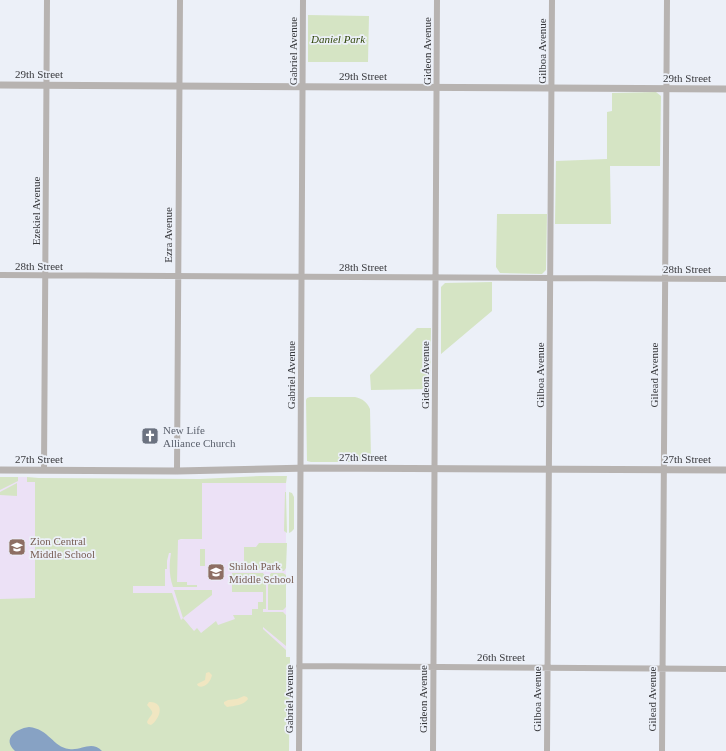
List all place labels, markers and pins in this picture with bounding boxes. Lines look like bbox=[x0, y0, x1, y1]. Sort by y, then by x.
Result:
place label: New Life Alliance Church bbox=[163, 424, 236, 449]
church icon: New Life Alliance Church bbox=[140, 426, 160, 446]
place label: Zion Central Middle School bbox=[30, 535, 95, 560]
school or university icon: Zion Central Middle School bbox=[7, 537, 27, 557]
place label: Shiloh Park Middle School bbox=[229, 560, 294, 585]
school or university icon: Shiloh Park Middle School bbox=[206, 562, 226, 582]

